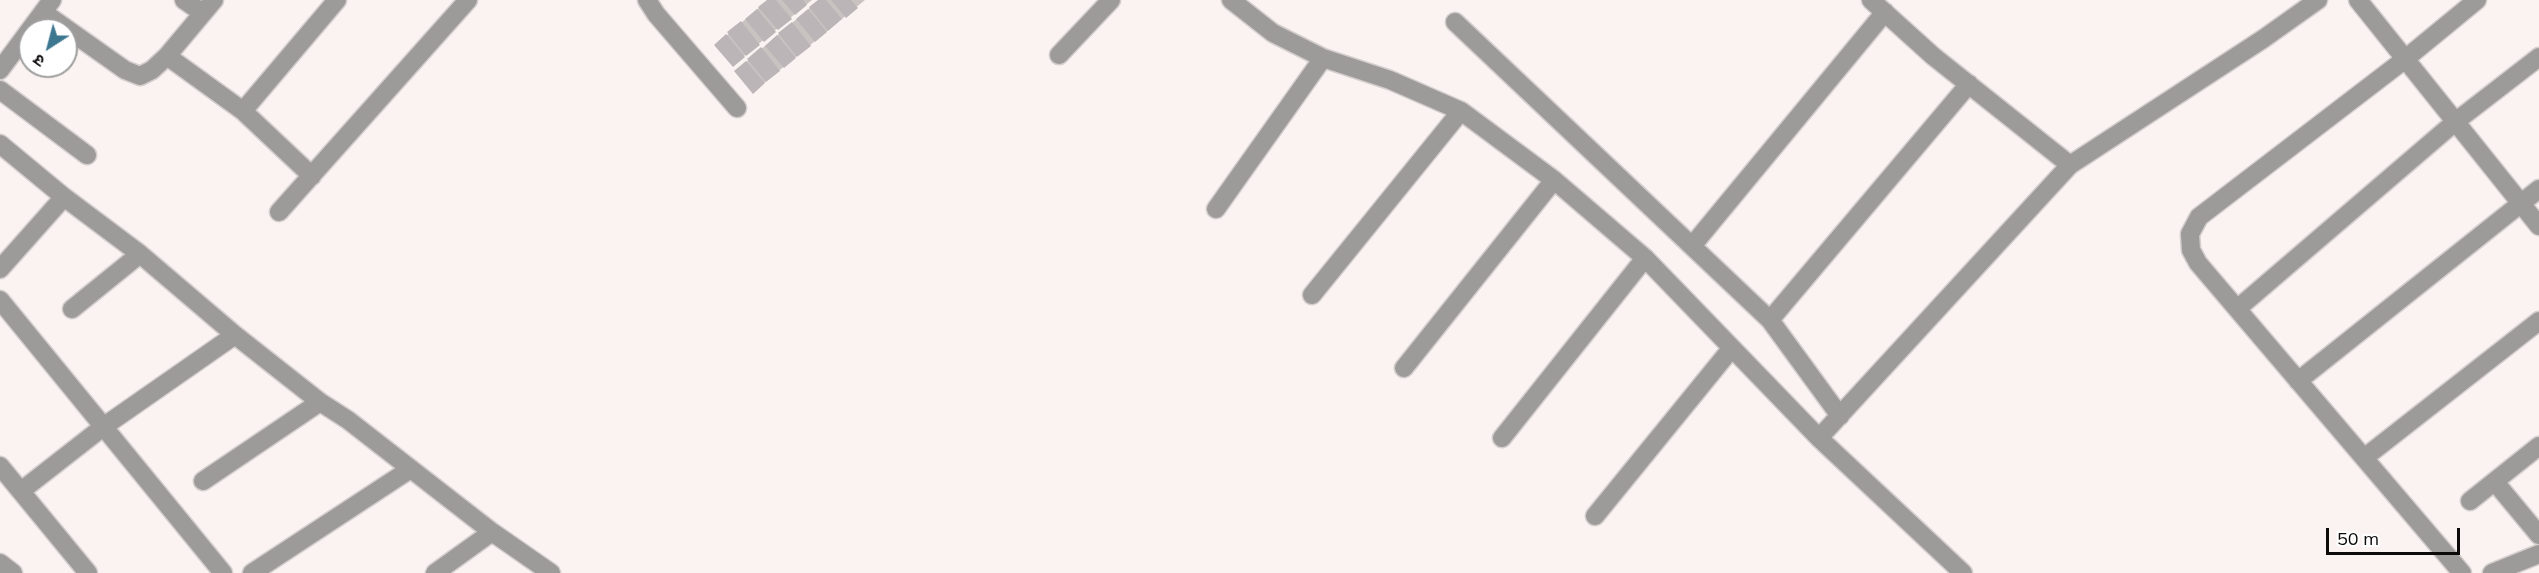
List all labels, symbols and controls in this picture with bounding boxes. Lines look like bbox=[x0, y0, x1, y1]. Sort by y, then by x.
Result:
north arrow bbox=[18, 18, 78, 78]
text: उ bbox=[29, 50, 48, 72]
scale bar bbox=[2329, 516, 2462, 554]
text: 50 m bbox=[2337, 527, 2379, 550]

